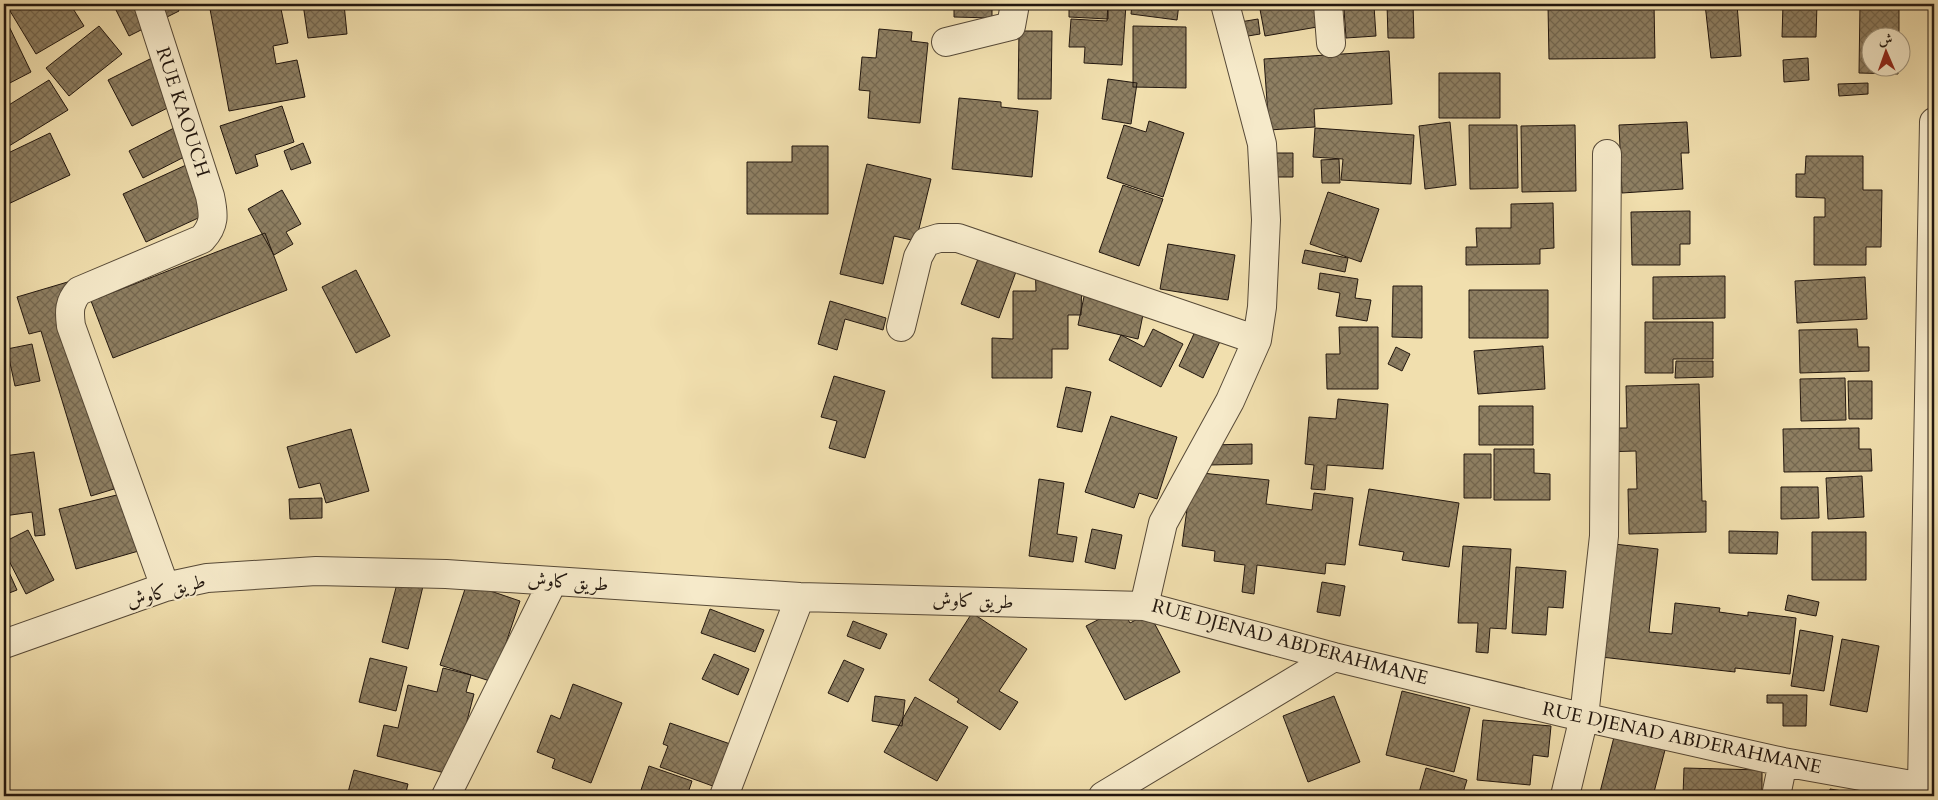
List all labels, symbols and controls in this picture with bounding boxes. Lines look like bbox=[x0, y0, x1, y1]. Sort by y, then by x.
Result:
north arrow bbox=[1860, 28, 1910, 78]
text: ش bbox=[1878, 30, 1893, 49]
street label: RUE KAOUCH bbox=[150, 44, 216, 181]
street label: طريق كاوش bbox=[527, 566, 609, 598]
street label: طريق كاوش bbox=[124, 568, 208, 614]
street label: طريق كاوش bbox=[932, 587, 1014, 615]
street label: RUE DJENAD ABDERAHMANE bbox=[1149, 593, 1431, 691]
street label: RUE DJENAD ABDERAHMANE bbox=[1540, 696, 1824, 780]

